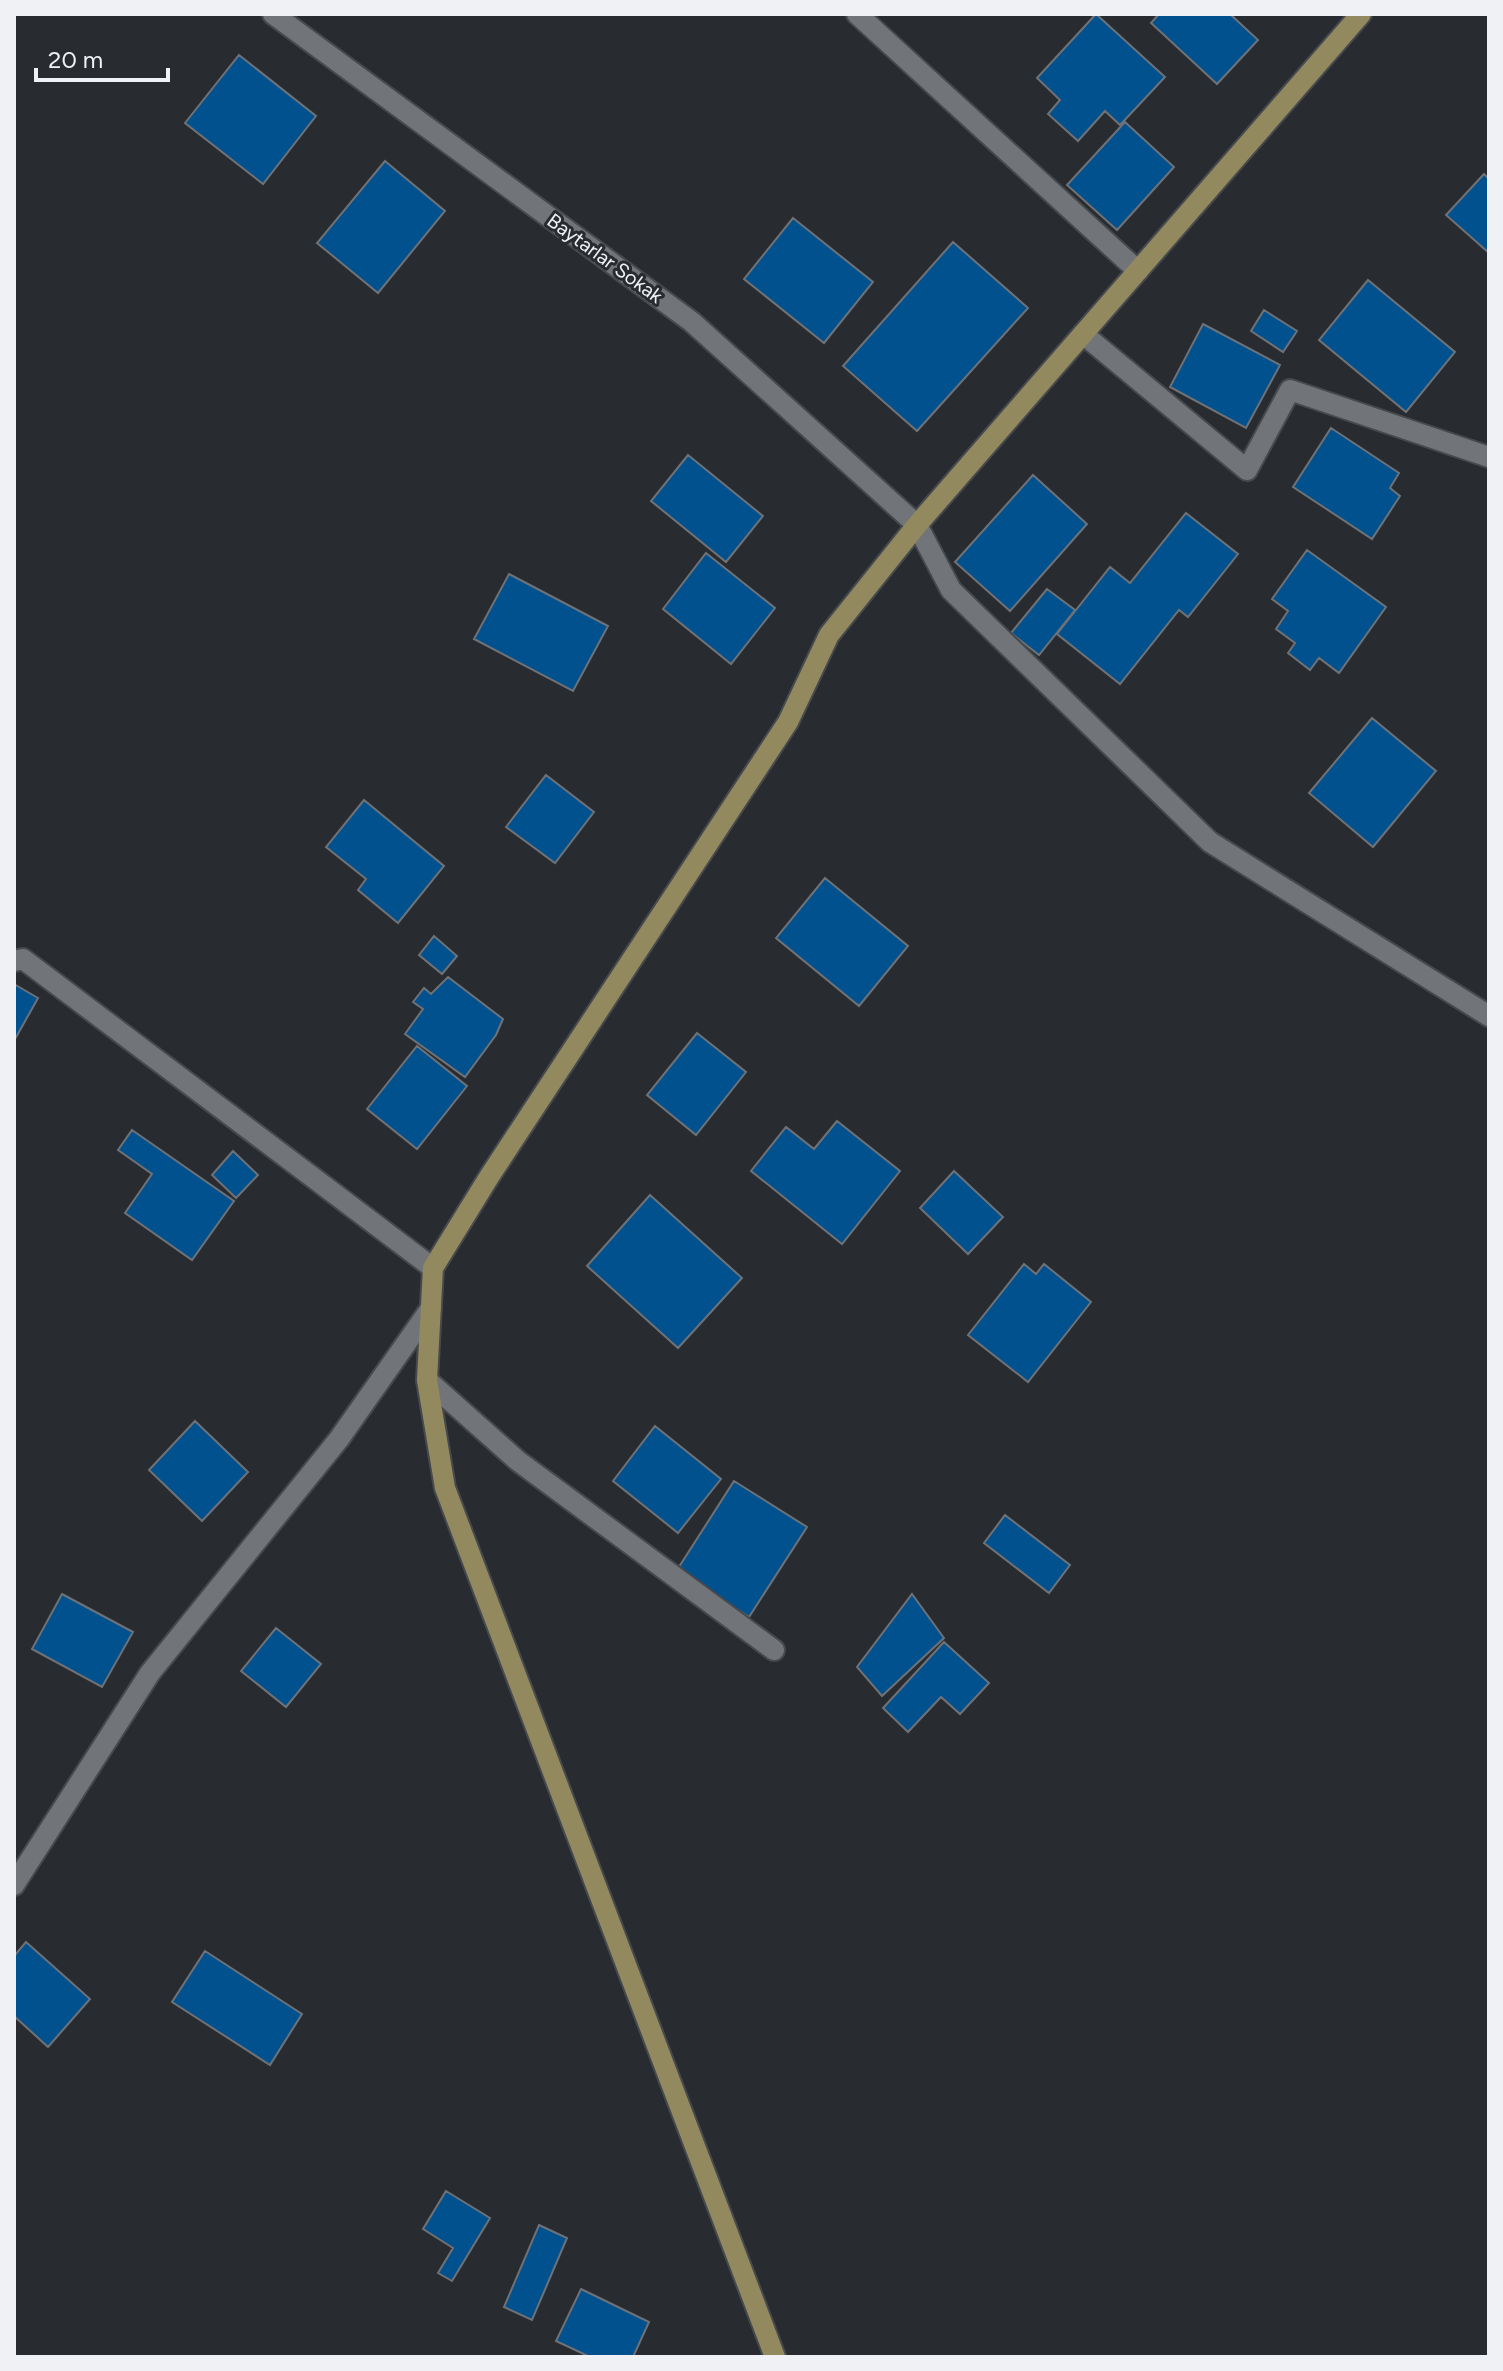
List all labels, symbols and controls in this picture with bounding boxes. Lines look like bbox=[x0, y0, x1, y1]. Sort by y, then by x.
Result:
scale bar bbox=[36, 32, 168, 82]
text: 20 m bbox=[48, 45, 103, 74]
street label: Baytarlar Sokak bbox=[543, 208, 668, 308]

